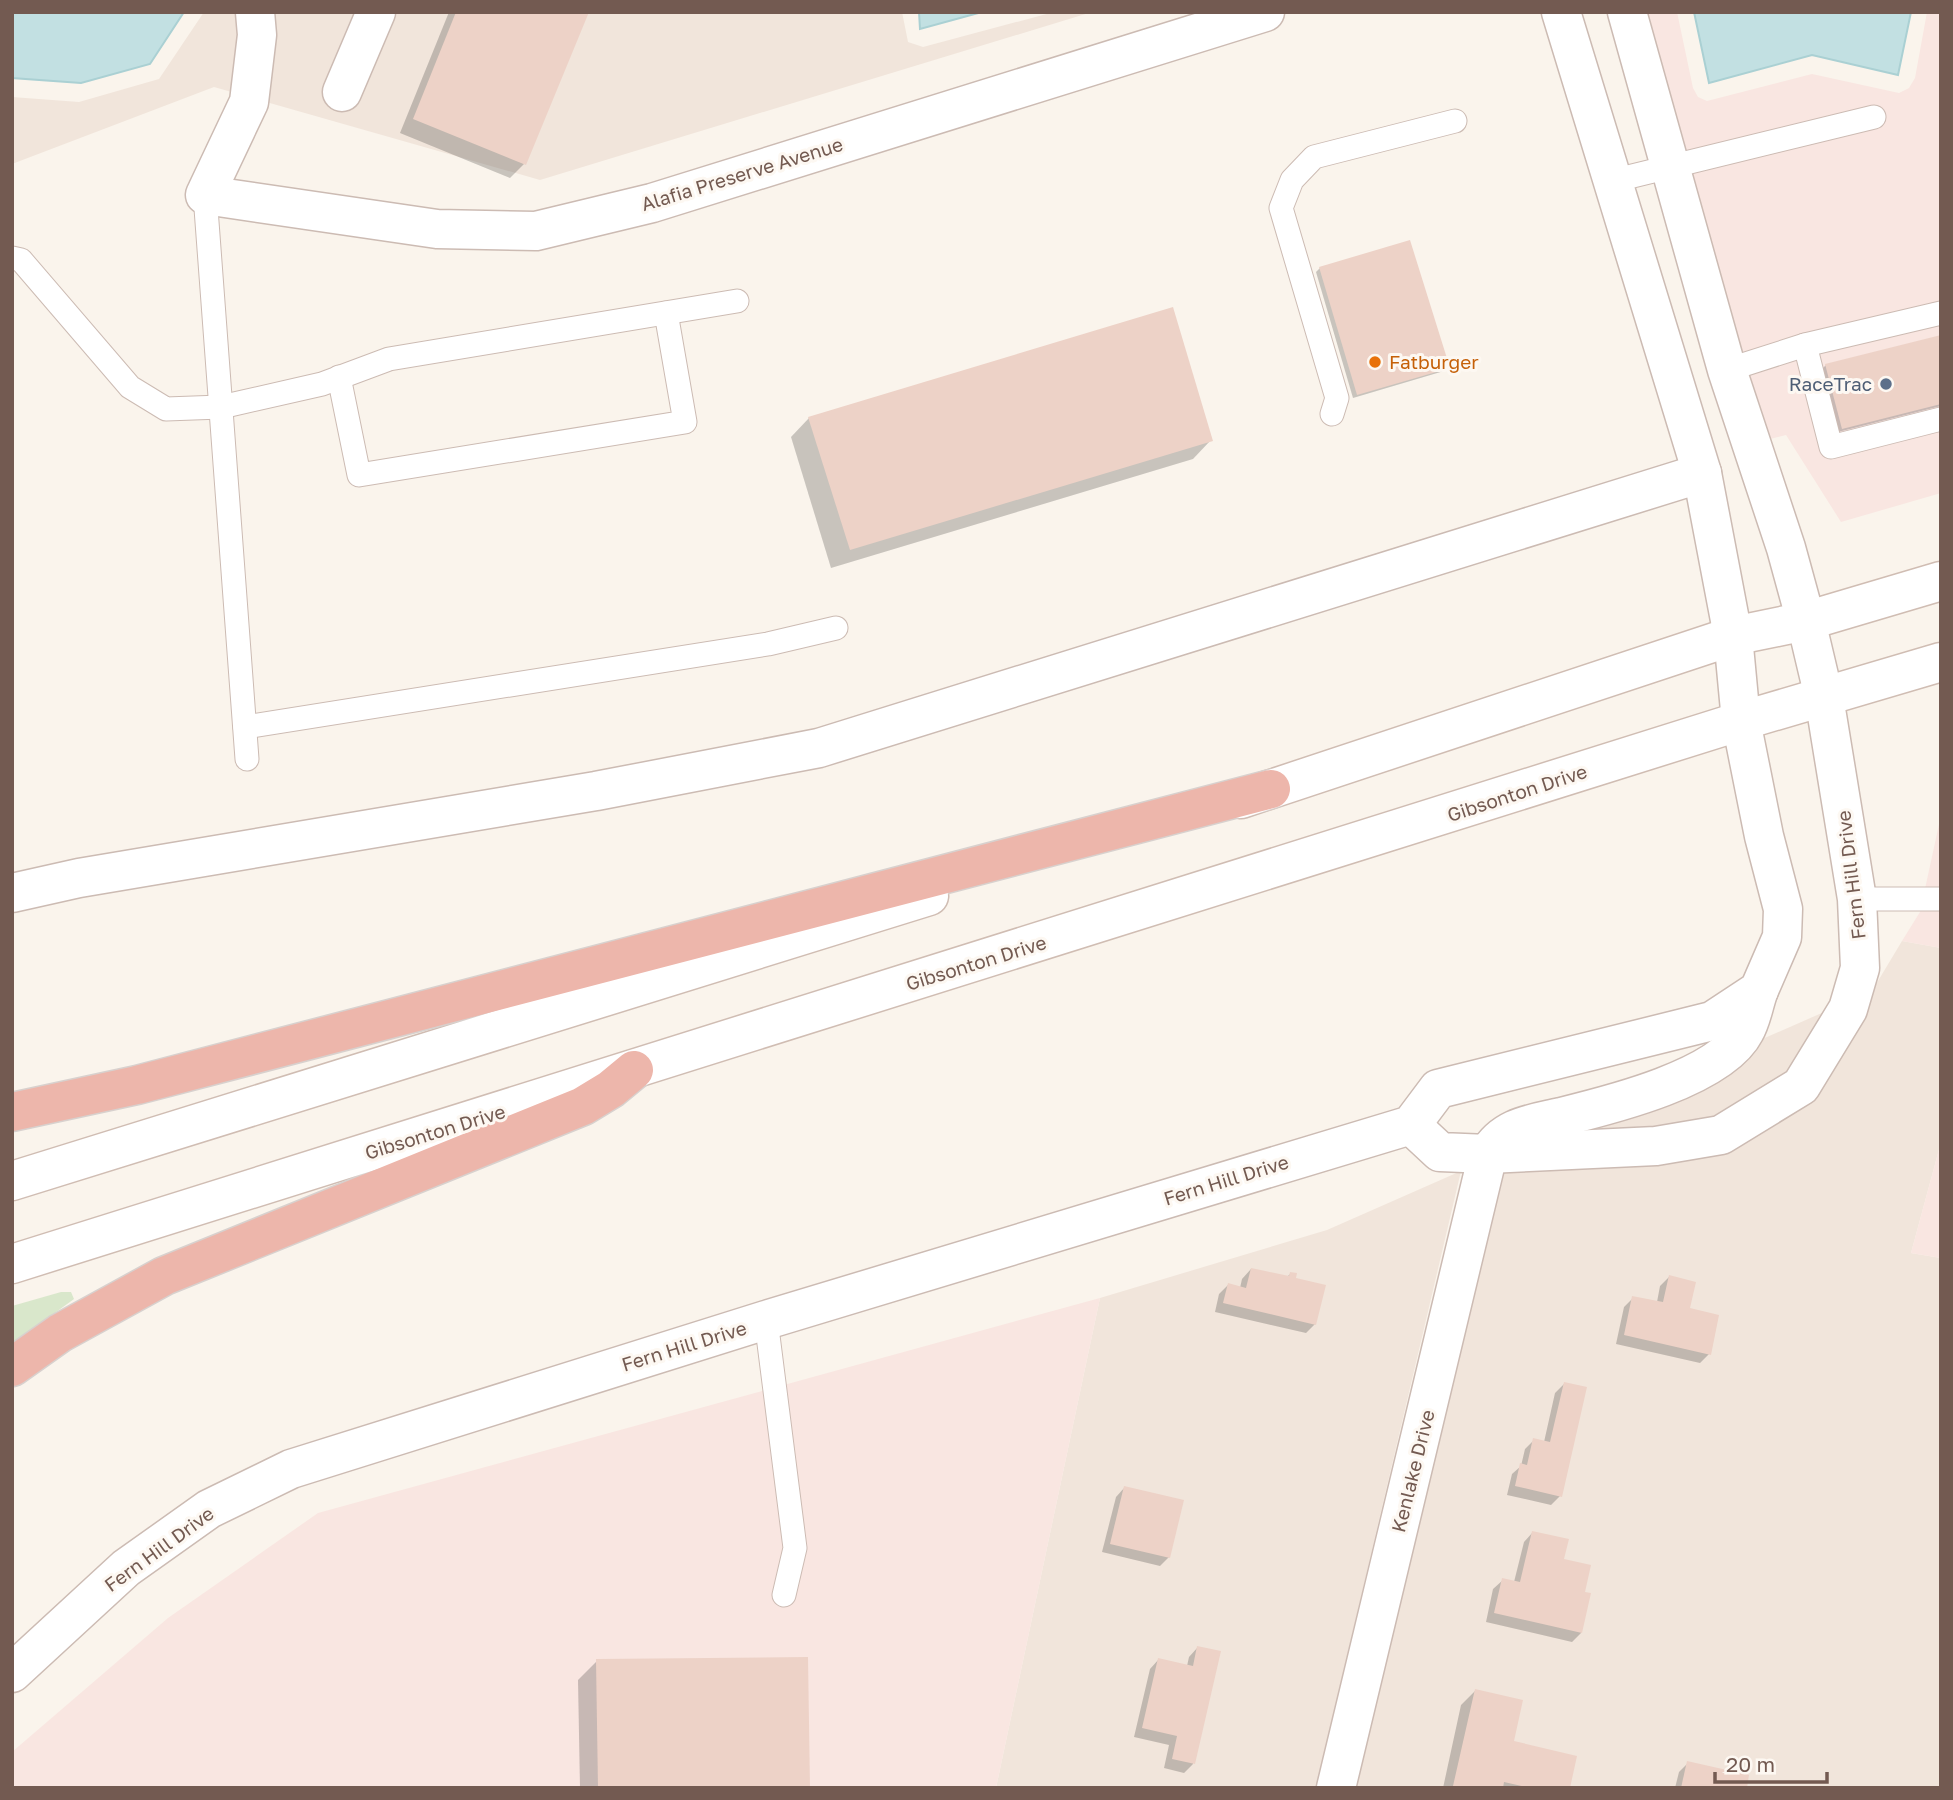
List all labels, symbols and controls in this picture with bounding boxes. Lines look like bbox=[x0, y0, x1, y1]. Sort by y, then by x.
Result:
street label: Alafia Preserve Avenue bbox=[638, 132, 845, 215]
place label: Fatburger bbox=[1389, 350, 1479, 373]
marker: Fatburger bbox=[1367, 354, 1383, 370]
place label: RaceTrac bbox=[1789, 372, 1872, 395]
marker: RaceTrac bbox=[1878, 376, 1894, 392]
street label: Gibsonton Drive bbox=[1444, 759, 1590, 826]
street label: Fern Hill Drive bbox=[1831, 809, 1870, 941]
street label: Gibsonton Drive bbox=[903, 930, 1049, 995]
street label: Gibsonton Drive bbox=[362, 1099, 508, 1164]
street label: Fern Hill Drive bbox=[1161, 1150, 1291, 1209]
street label: Fern Hill Drive bbox=[619, 1316, 749, 1375]
street label: Kenlake Drive bbox=[1386, 1407, 1439, 1535]
street label: Fern Hill Drive bbox=[100, 1501, 218, 1596]
scale bar bbox=[1715, 1741, 1827, 1785]
text: 20 m bbox=[1726, 1751, 1775, 1777]

